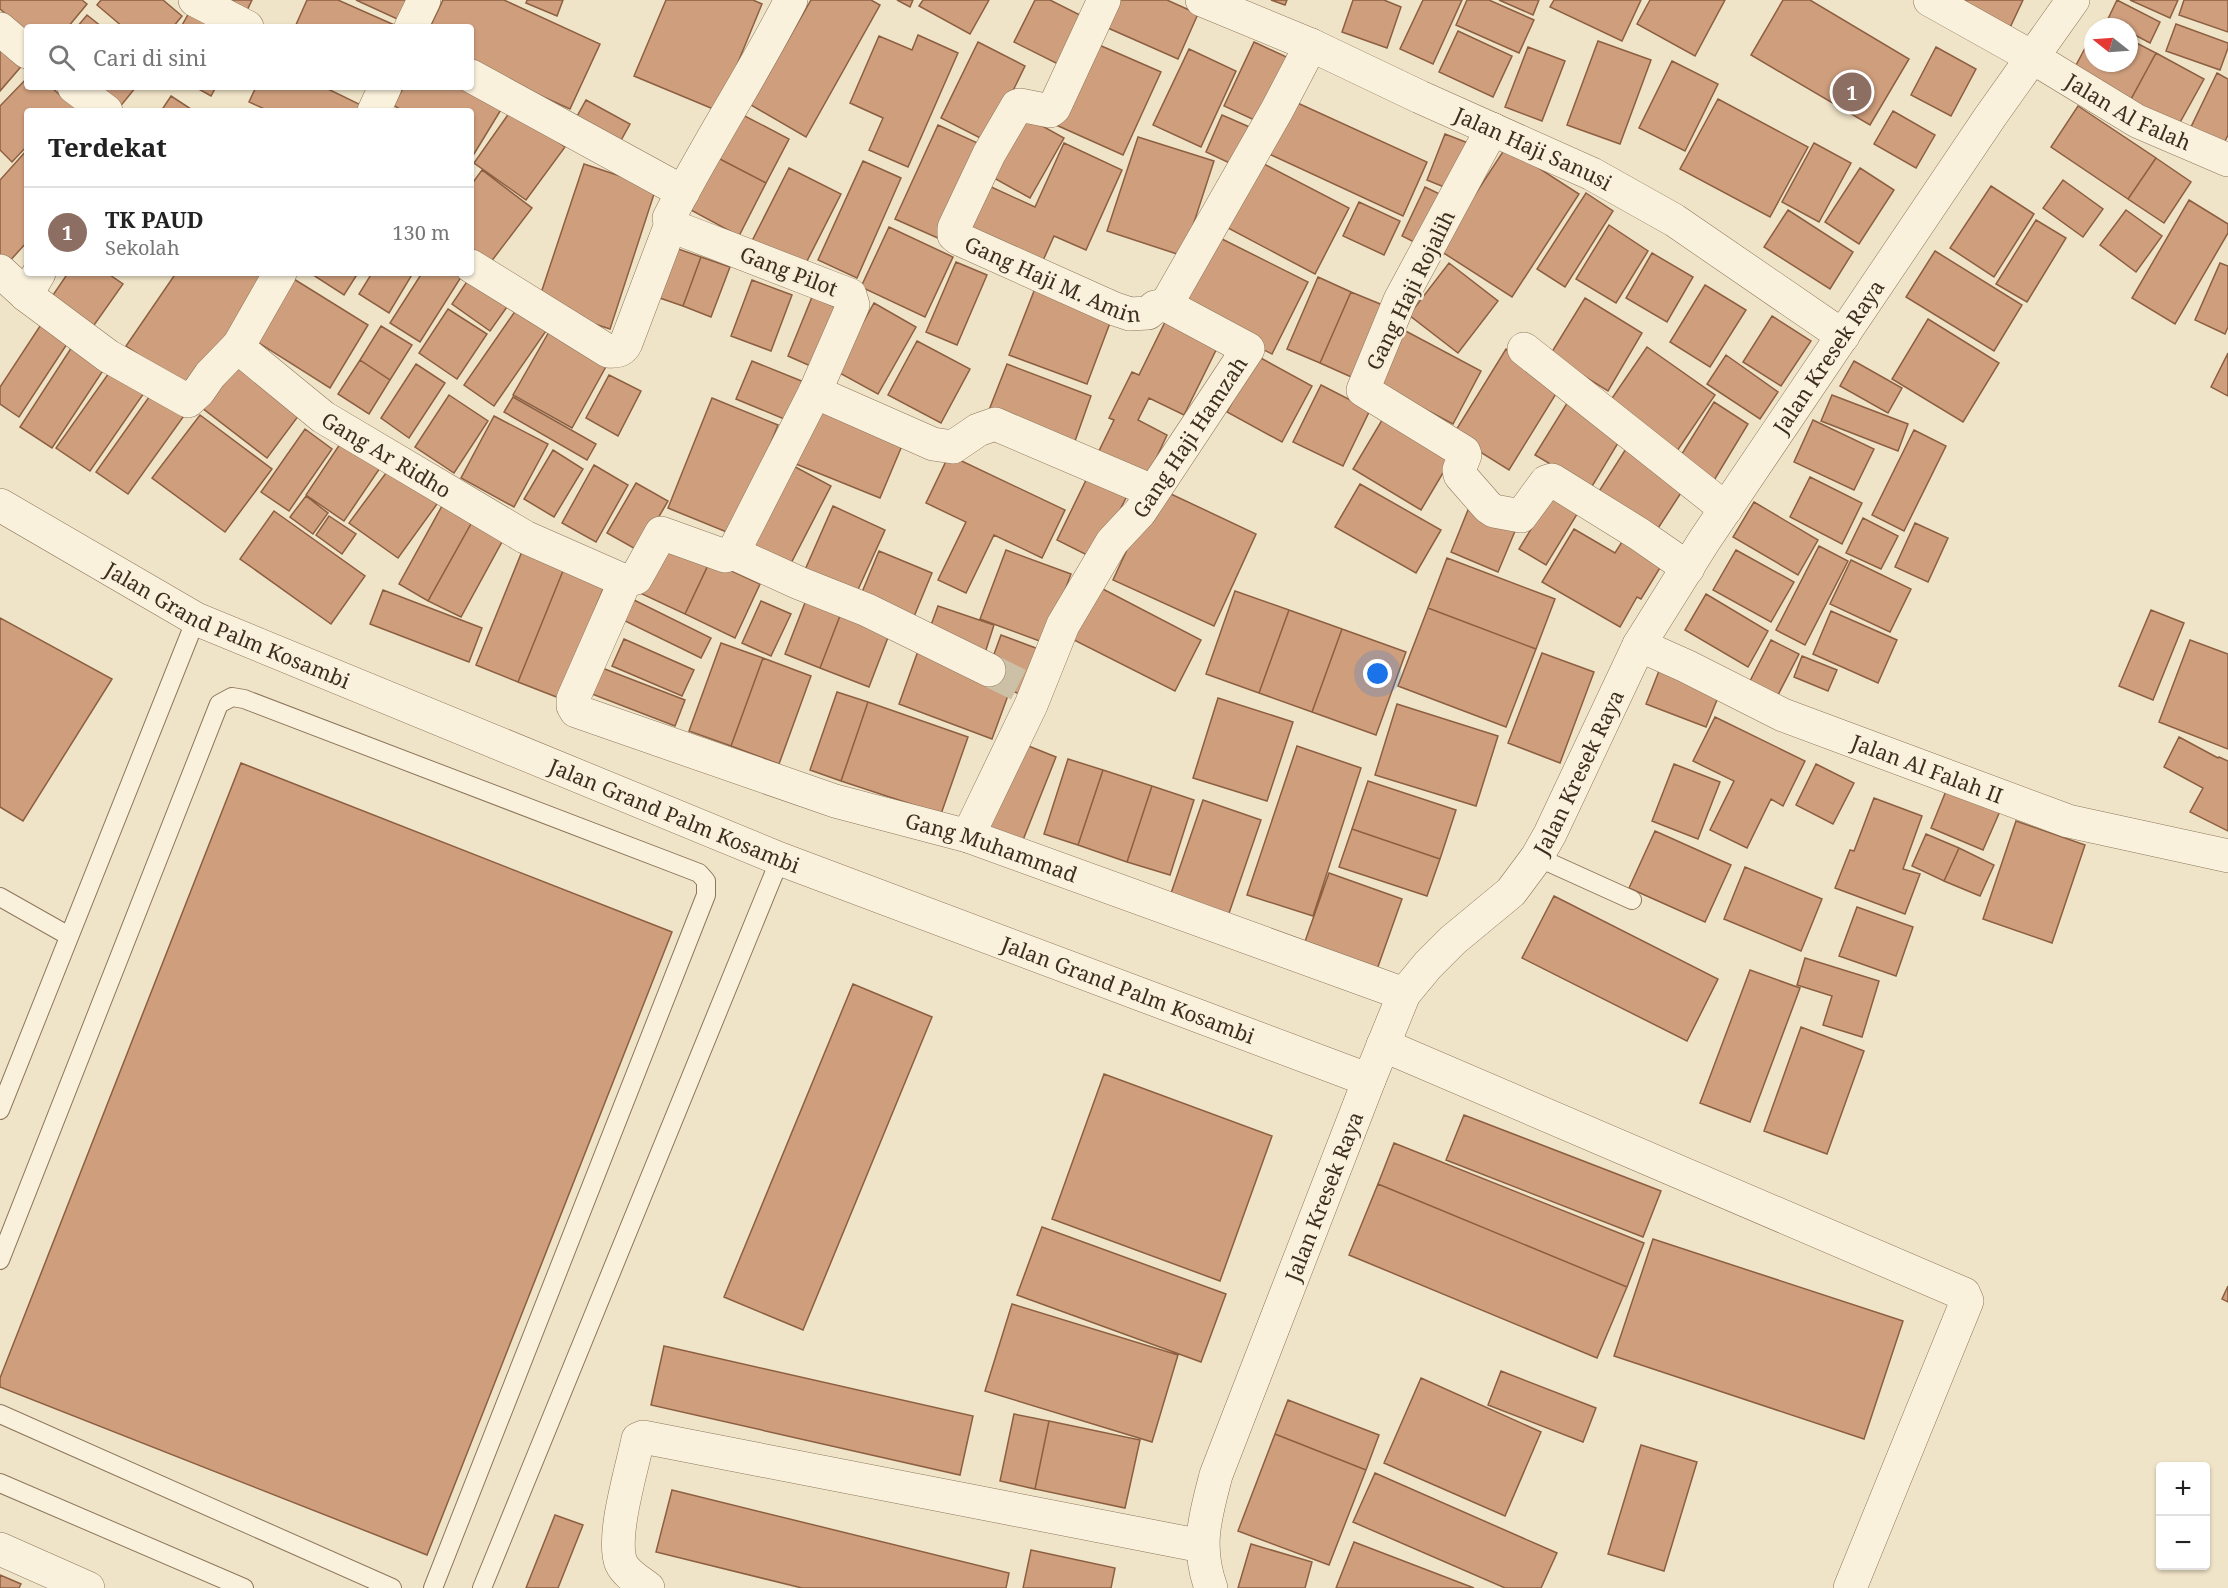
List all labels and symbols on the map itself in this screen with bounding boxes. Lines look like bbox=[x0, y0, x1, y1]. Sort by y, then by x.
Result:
north arrow bbox=[2084, 18, 2138, 72]
street label: Jalan Al Falah bbox=[2060, 66, 2195, 157]
pin: 1 bbox=[1832, 70, 1872, 115]
street label: Jalan Haji Sanusi bbox=[1449, 100, 1617, 197]
street label: Gang Haji Rojalih bbox=[1359, 205, 1461, 375]
street label: Gang Haji M. Amin bbox=[960, 229, 1141, 328]
street label: Gang Pilot bbox=[736, 240, 842, 302]
street label: Jalan Kresek Raya bbox=[1766, 274, 1890, 440]
street label: Gang Haji Hamzah bbox=[1126, 351, 1253, 523]
street label: Gang Ar Ridho bbox=[316, 405, 456, 504]
street label: Jalan Grand Palm Kosambi bbox=[99, 555, 355, 695]
your location bbox=[1363, 659, 1392, 688]
street label: Jalan Kresek Raya bbox=[1526, 685, 1630, 861]
street label: Jalan Al Falah II bbox=[1847, 727, 2007, 810]
street label: Jalan Grand Palm Kosambi bbox=[544, 751, 804, 879]
street label: Gang Muhammad bbox=[902, 806, 1081, 889]
street label: Jalan Grand Palm Kosambi bbox=[997, 929, 1259, 1050]
street label: Jalan Kresek Raya bbox=[1278, 1108, 1369, 1286]

